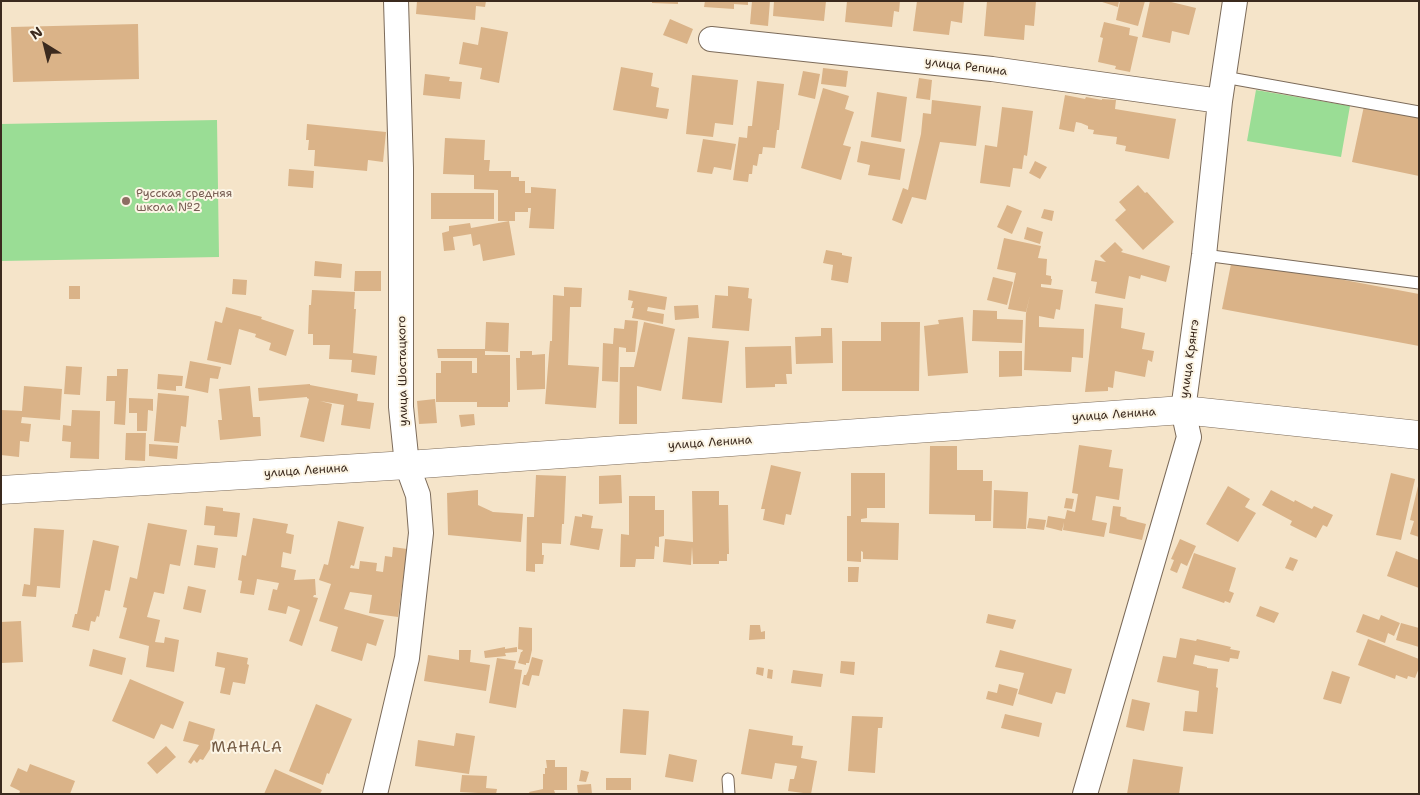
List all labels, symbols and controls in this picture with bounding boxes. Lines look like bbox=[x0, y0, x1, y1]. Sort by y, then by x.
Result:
north arrow bbox=[20, 20, 70, 70]
text: N bbox=[26, 22, 46, 43]
street label: улица Репина bbox=[924, 55, 1008, 79]
place label: Русская средняя школа №2 bbox=[136, 187, 232, 215]
marker: Русская средняя школа №2 bbox=[120, 195, 132, 207]
street label: улица Шостацкого bbox=[395, 316, 411, 426]
street label: улица Крянгэ bbox=[1177, 319, 1203, 399]
street label: улица Ленина bbox=[1071, 405, 1157, 425]
street label: улица Ленина bbox=[667, 433, 753, 453]
street label: улица Ленина bbox=[263, 461, 349, 481]
district label: MAHALA bbox=[210, 739, 284, 757]

